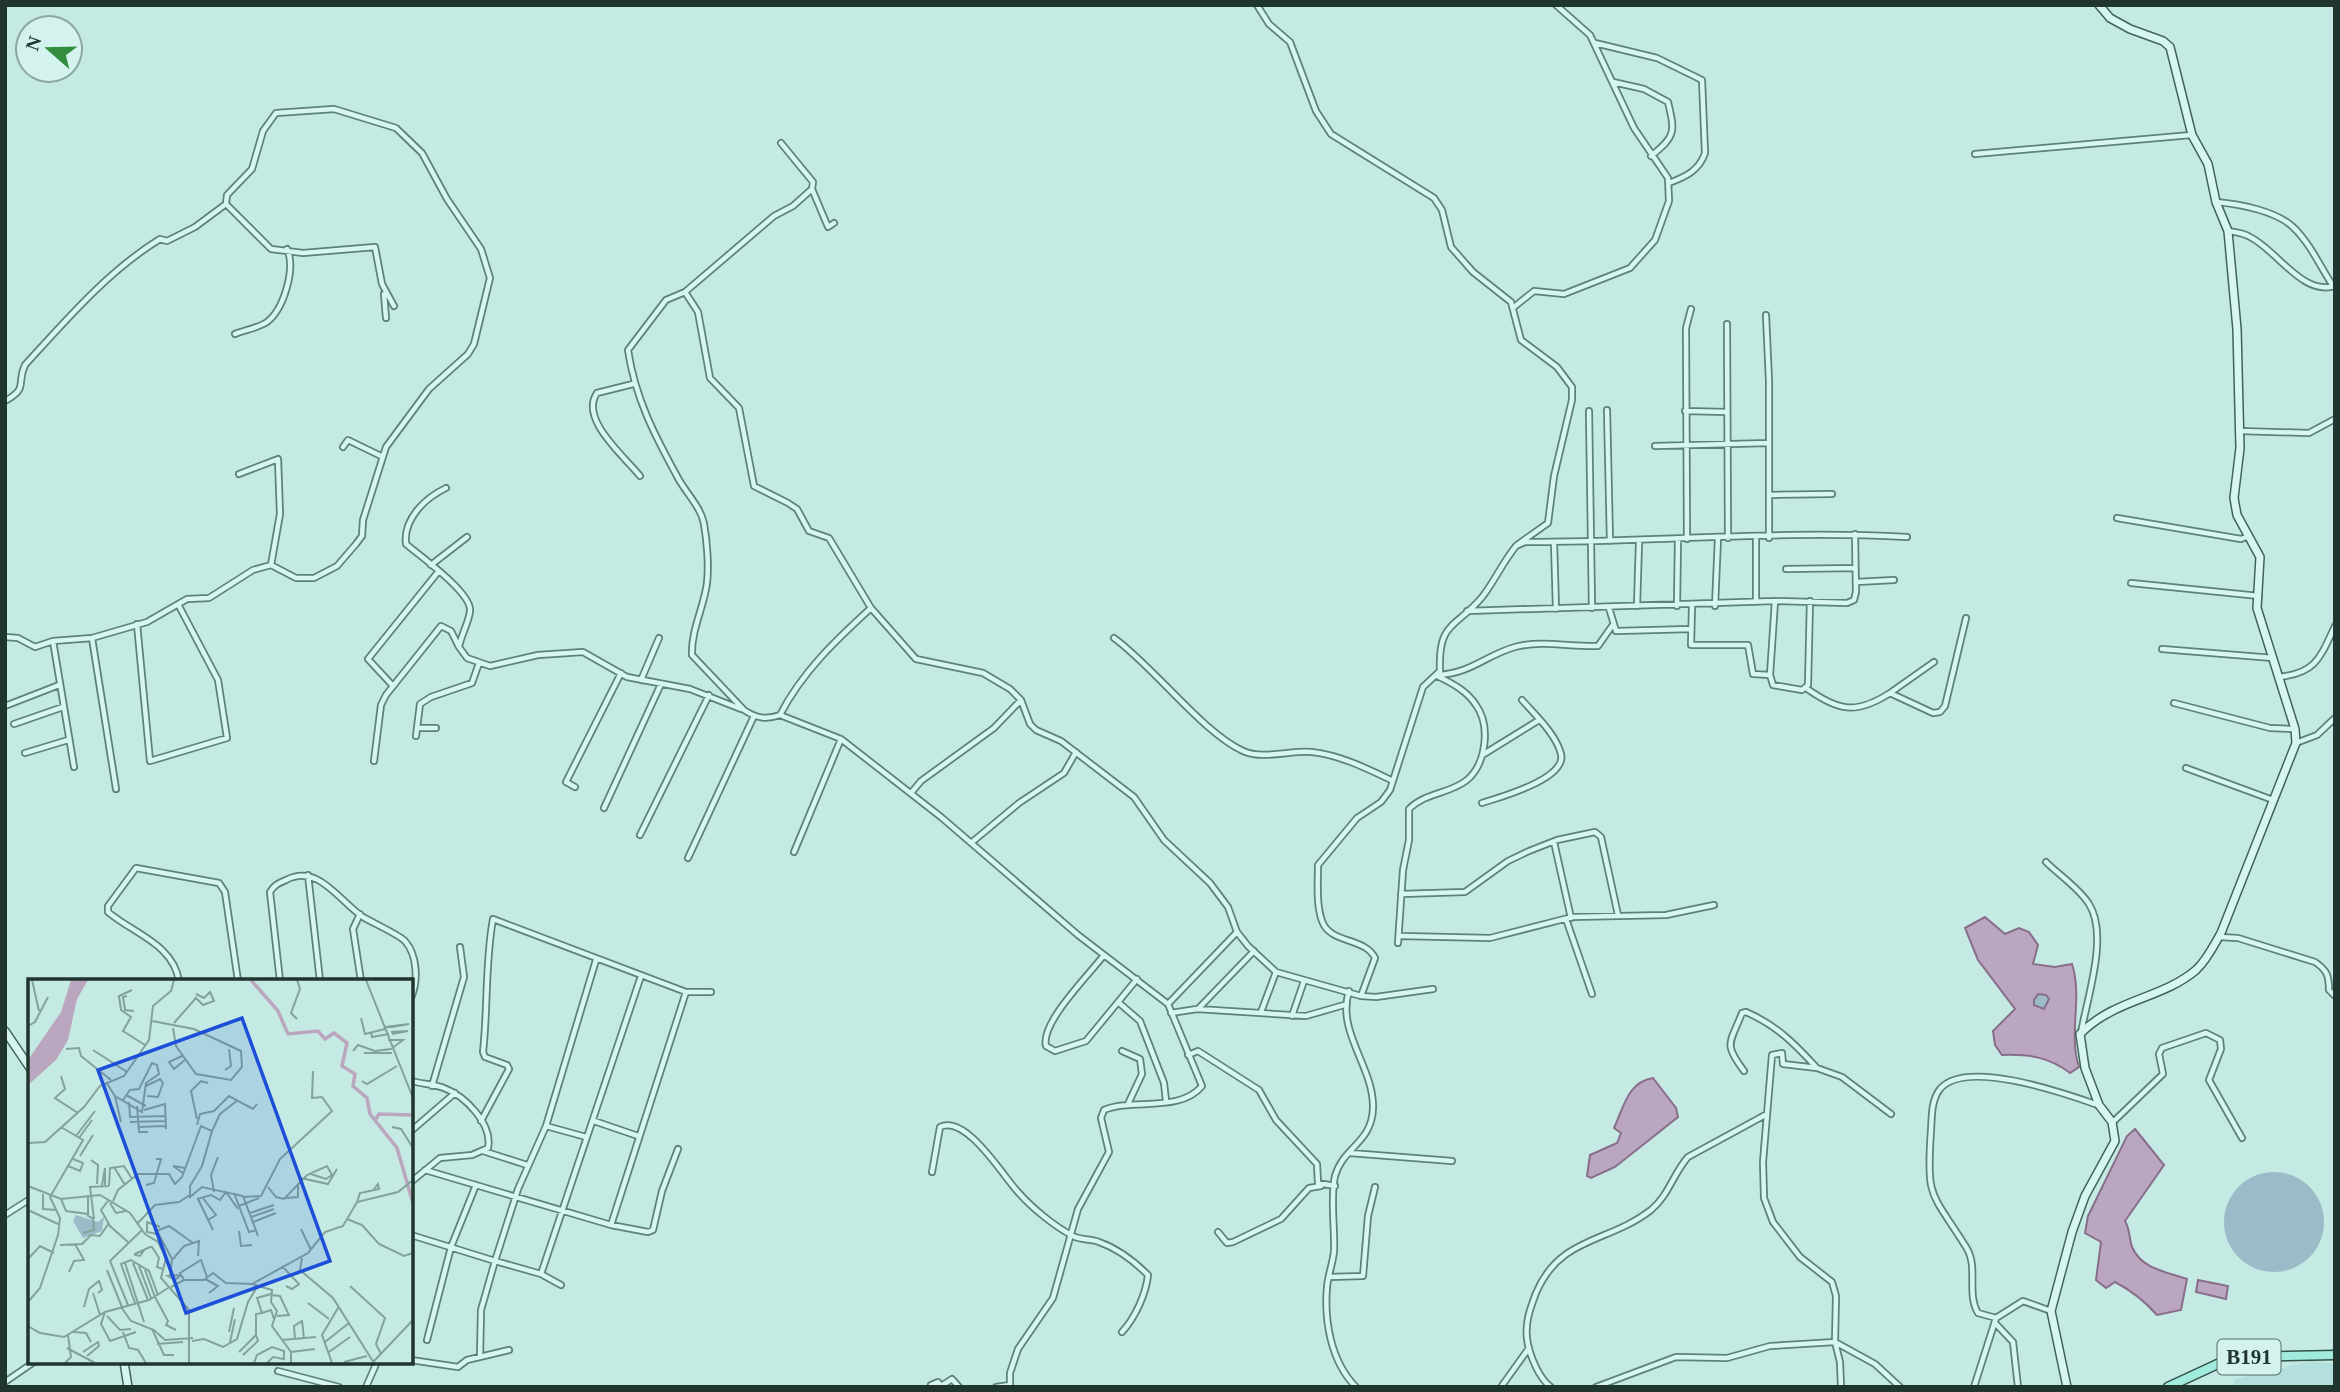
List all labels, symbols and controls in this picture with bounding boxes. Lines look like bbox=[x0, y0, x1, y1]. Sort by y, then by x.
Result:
north arrow bbox=[14, 14, 84, 84]
text: N bbox=[21, 33, 46, 53]
inset map bbox=[28, 979, 413, 1364]
road number: B191 bbox=[2218, 1340, 2280, 1374]

